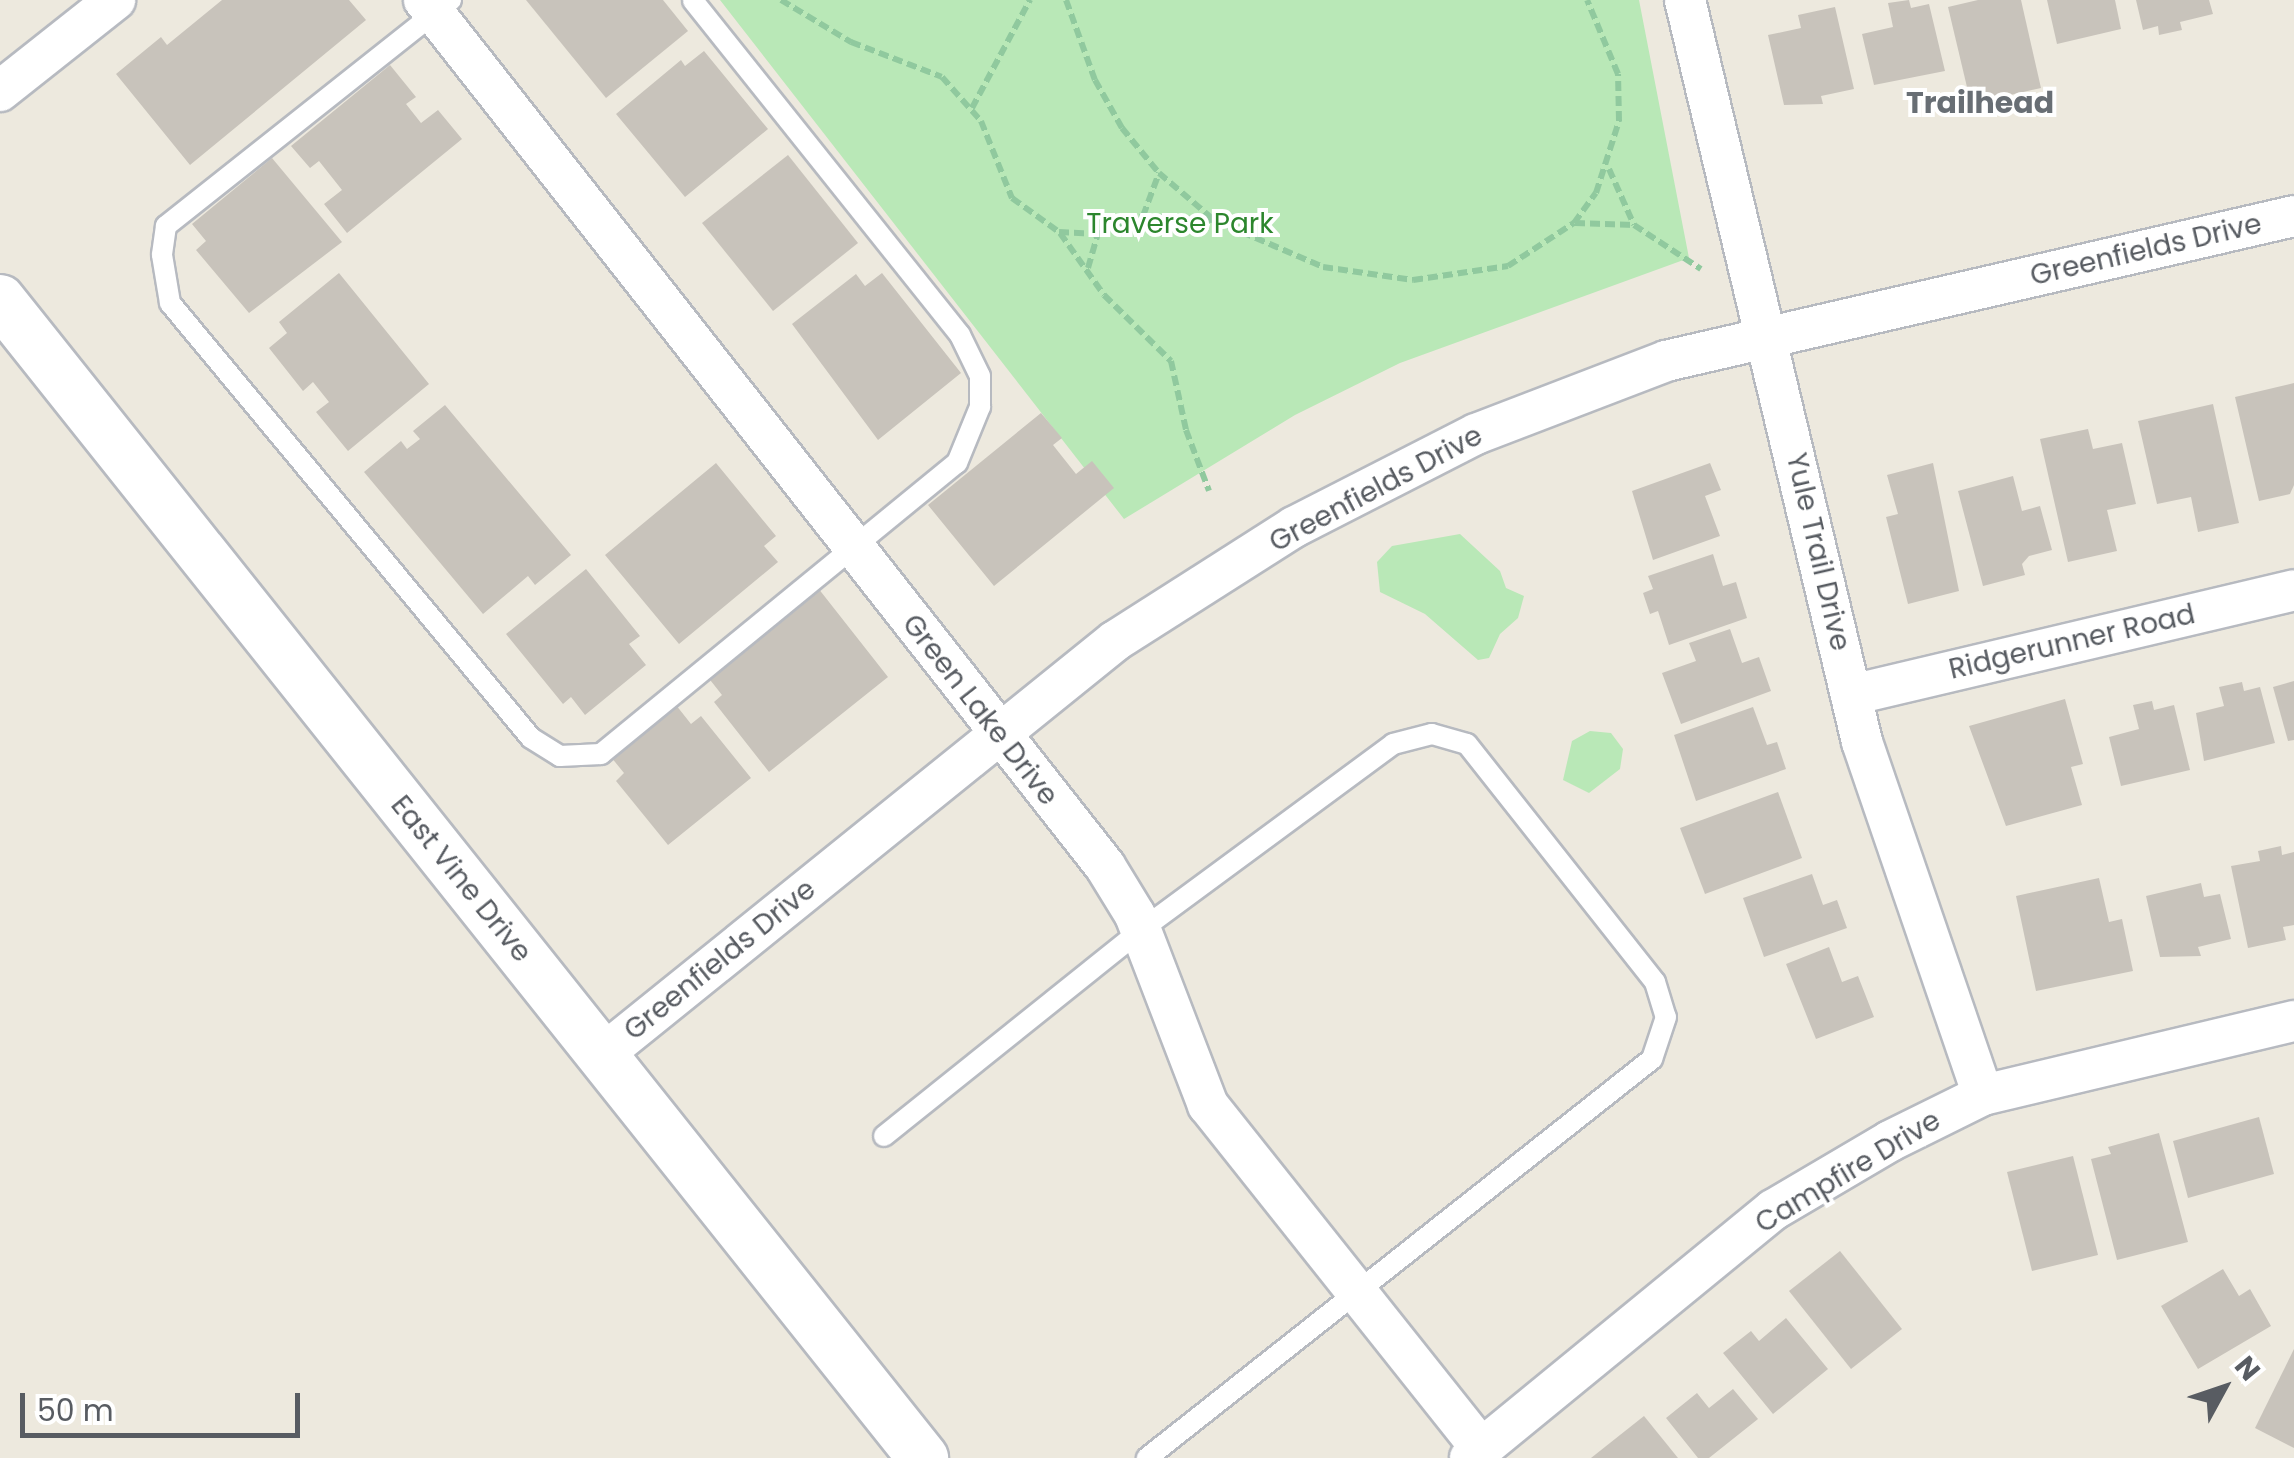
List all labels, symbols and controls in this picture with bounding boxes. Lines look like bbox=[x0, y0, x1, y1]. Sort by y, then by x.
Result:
district label: Trailhead bbox=[1906, 85, 2054, 121]
park label: Traverse Park bbox=[1086, 207, 1274, 241]
street label: Greenfields Drive bbox=[2027, 207, 2265, 293]
street label: Greenfields Drive bbox=[1264, 419, 1488, 559]
street label: Yule Trail Drive bbox=[1779, 450, 1857, 654]
street label: Ridgerunner Road bbox=[1946, 597, 2198, 687]
street label: Green Lake Drive bbox=[895, 608, 1065, 812]
street label: East Vine Drive bbox=[384, 789, 538, 969]
street label: Greenfields Drive bbox=[618, 873, 822, 1047]
street label: Campfire Drive bbox=[1749, 1104, 1947, 1240]
north arrow bbox=[2174, 1338, 2274, 1438]
text: N bbox=[2226, 1348, 2269, 1389]
scale bar bbox=[25, 1373, 305, 1435]
text: 50 m bbox=[37, 1389, 114, 1432]

